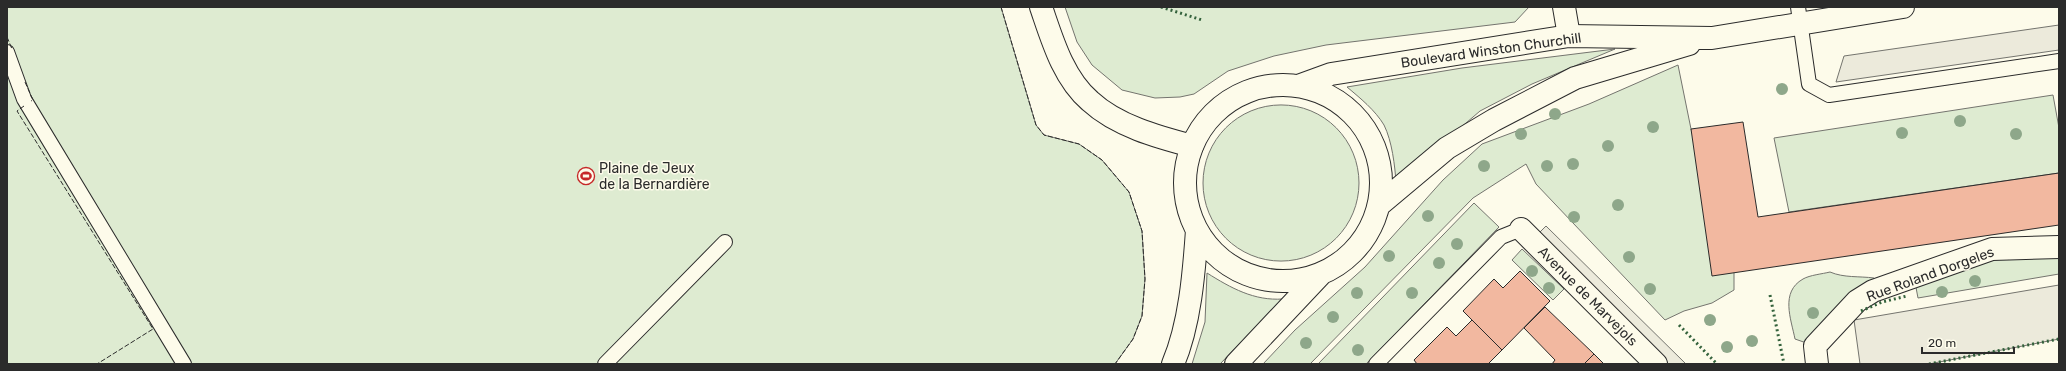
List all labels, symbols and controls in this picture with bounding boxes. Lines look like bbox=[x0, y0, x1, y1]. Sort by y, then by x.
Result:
street label: Boulevard Winston Churchill bbox=[1400, 29, 1582, 72]
place label: Plaine de Jeux de la Bernardière bbox=[599, 160, 710, 193]
sports icon: Plaine de Jeux de la Bernardière bbox=[576, 166, 596, 186]
street label: Avenue de Marvejols bbox=[1534, 243, 1641, 350]
street label: Rue Roland Dorgeles bbox=[1864, 243, 1996, 306]
scale bar bbox=[1922, 329, 2014, 355]
text: 20 m bbox=[1928, 336, 1956, 350]

